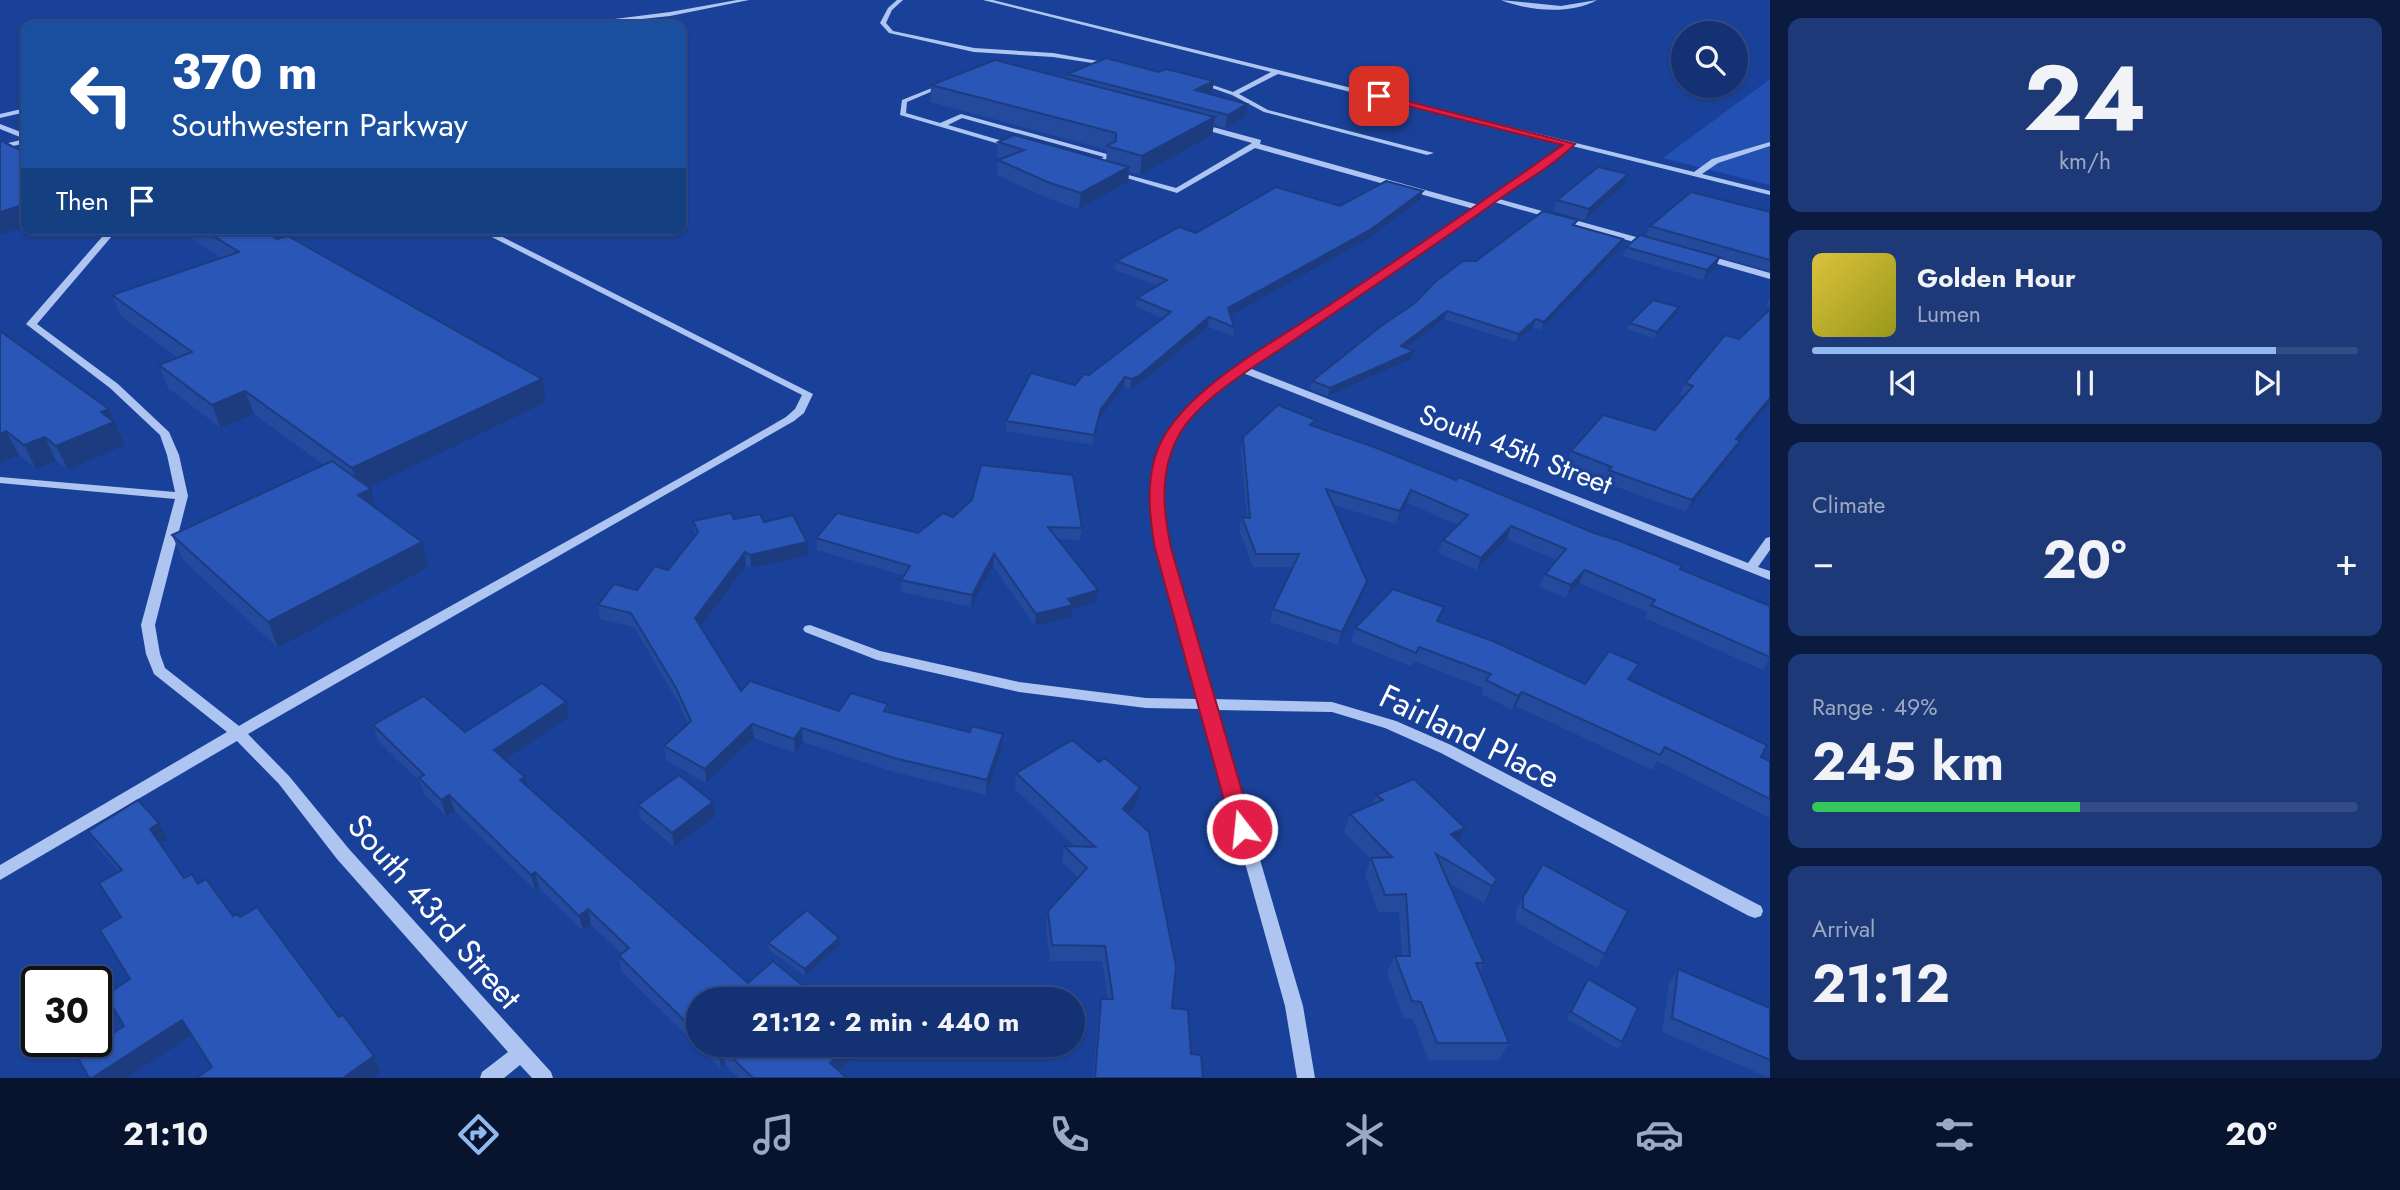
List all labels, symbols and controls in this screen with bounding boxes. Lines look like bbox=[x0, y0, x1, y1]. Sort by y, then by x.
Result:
map controls bbox=[1671, 21, 1748, 98]
button: search bbox=[1671, 21, 1748, 98]
text: 24 bbox=[2023, 33, 2147, 164]
text: 370 m bbox=[171, 37, 318, 107]
icon: left bbox=[56, 49, 147, 140]
pin bbox=[1349, 66, 1409, 126]
icon: arrive bbox=[1360, 77, 1398, 115]
text: Southwestern Parkway bbox=[171, 102, 468, 148]
text: km/h bbox=[2059, 144, 2111, 178]
text: Then bbox=[56, 182, 109, 220]
icon: arrive bbox=[123, 182, 161, 220]
text: Golden Hour bbox=[1917, 259, 2076, 297]
text: Lumen bbox=[1917, 297, 1981, 331]
icon: previous bbox=[1884, 364, 1922, 402]
icon: pause bbox=[2066, 364, 2104, 402]
icon: next bbox=[2248, 364, 2286, 402]
street label: South 45th Street bbox=[1413, 394, 1619, 505]
text: Climate bbox=[1812, 488, 1885, 522]
text: 20° bbox=[2043, 522, 2127, 598]
text: − bbox=[1812, 534, 1834, 589]
text: + bbox=[2335, 534, 2358, 589]
street label: Fairland Place bbox=[1372, 673, 1568, 800]
text: Range · 49% bbox=[1812, 690, 1938, 724]
text: 245 km bbox=[1812, 724, 2004, 800]
position arrow bbox=[1205, 792, 1279, 866]
street label: South 43rd Street bbox=[337, 804, 533, 1019]
text: Arrival bbox=[1812, 912, 1875, 946]
text: 21:12 bbox=[1812, 946, 1950, 1022]
speed limit sign: 30 bbox=[21, 966, 112, 1057]
text: 21:12 · 2 min · 440 m bbox=[752, 1003, 1019, 1041]
icon: directions bbox=[454, 1110, 503, 1159]
icon: music bbox=[749, 1110, 798, 1159]
icon: phone bbox=[1045, 1110, 1094, 1159]
icon: climate bbox=[1340, 1110, 1389, 1159]
icon: car bbox=[1635, 1110, 1684, 1159]
icon: filters bbox=[1930, 1110, 1979, 1159]
text: 21:10 bbox=[123, 1111, 208, 1157]
text: 20° bbox=[2225, 1111, 2277, 1157]

